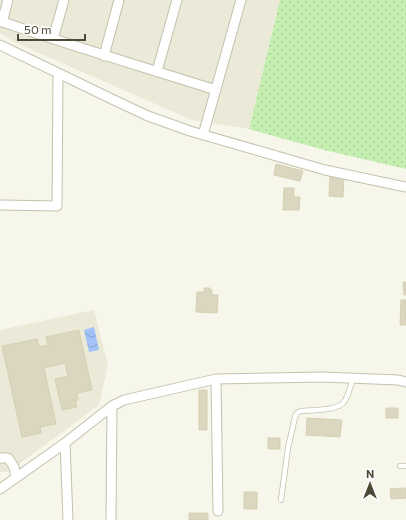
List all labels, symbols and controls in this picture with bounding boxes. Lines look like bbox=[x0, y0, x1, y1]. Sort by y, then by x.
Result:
scale bar bbox=[18, 16, 85, 42]
text: 50 m bbox=[24, 22, 52, 36]
north arrow bbox=[350, 464, 390, 504]
text: N bbox=[366, 467, 374, 480]

